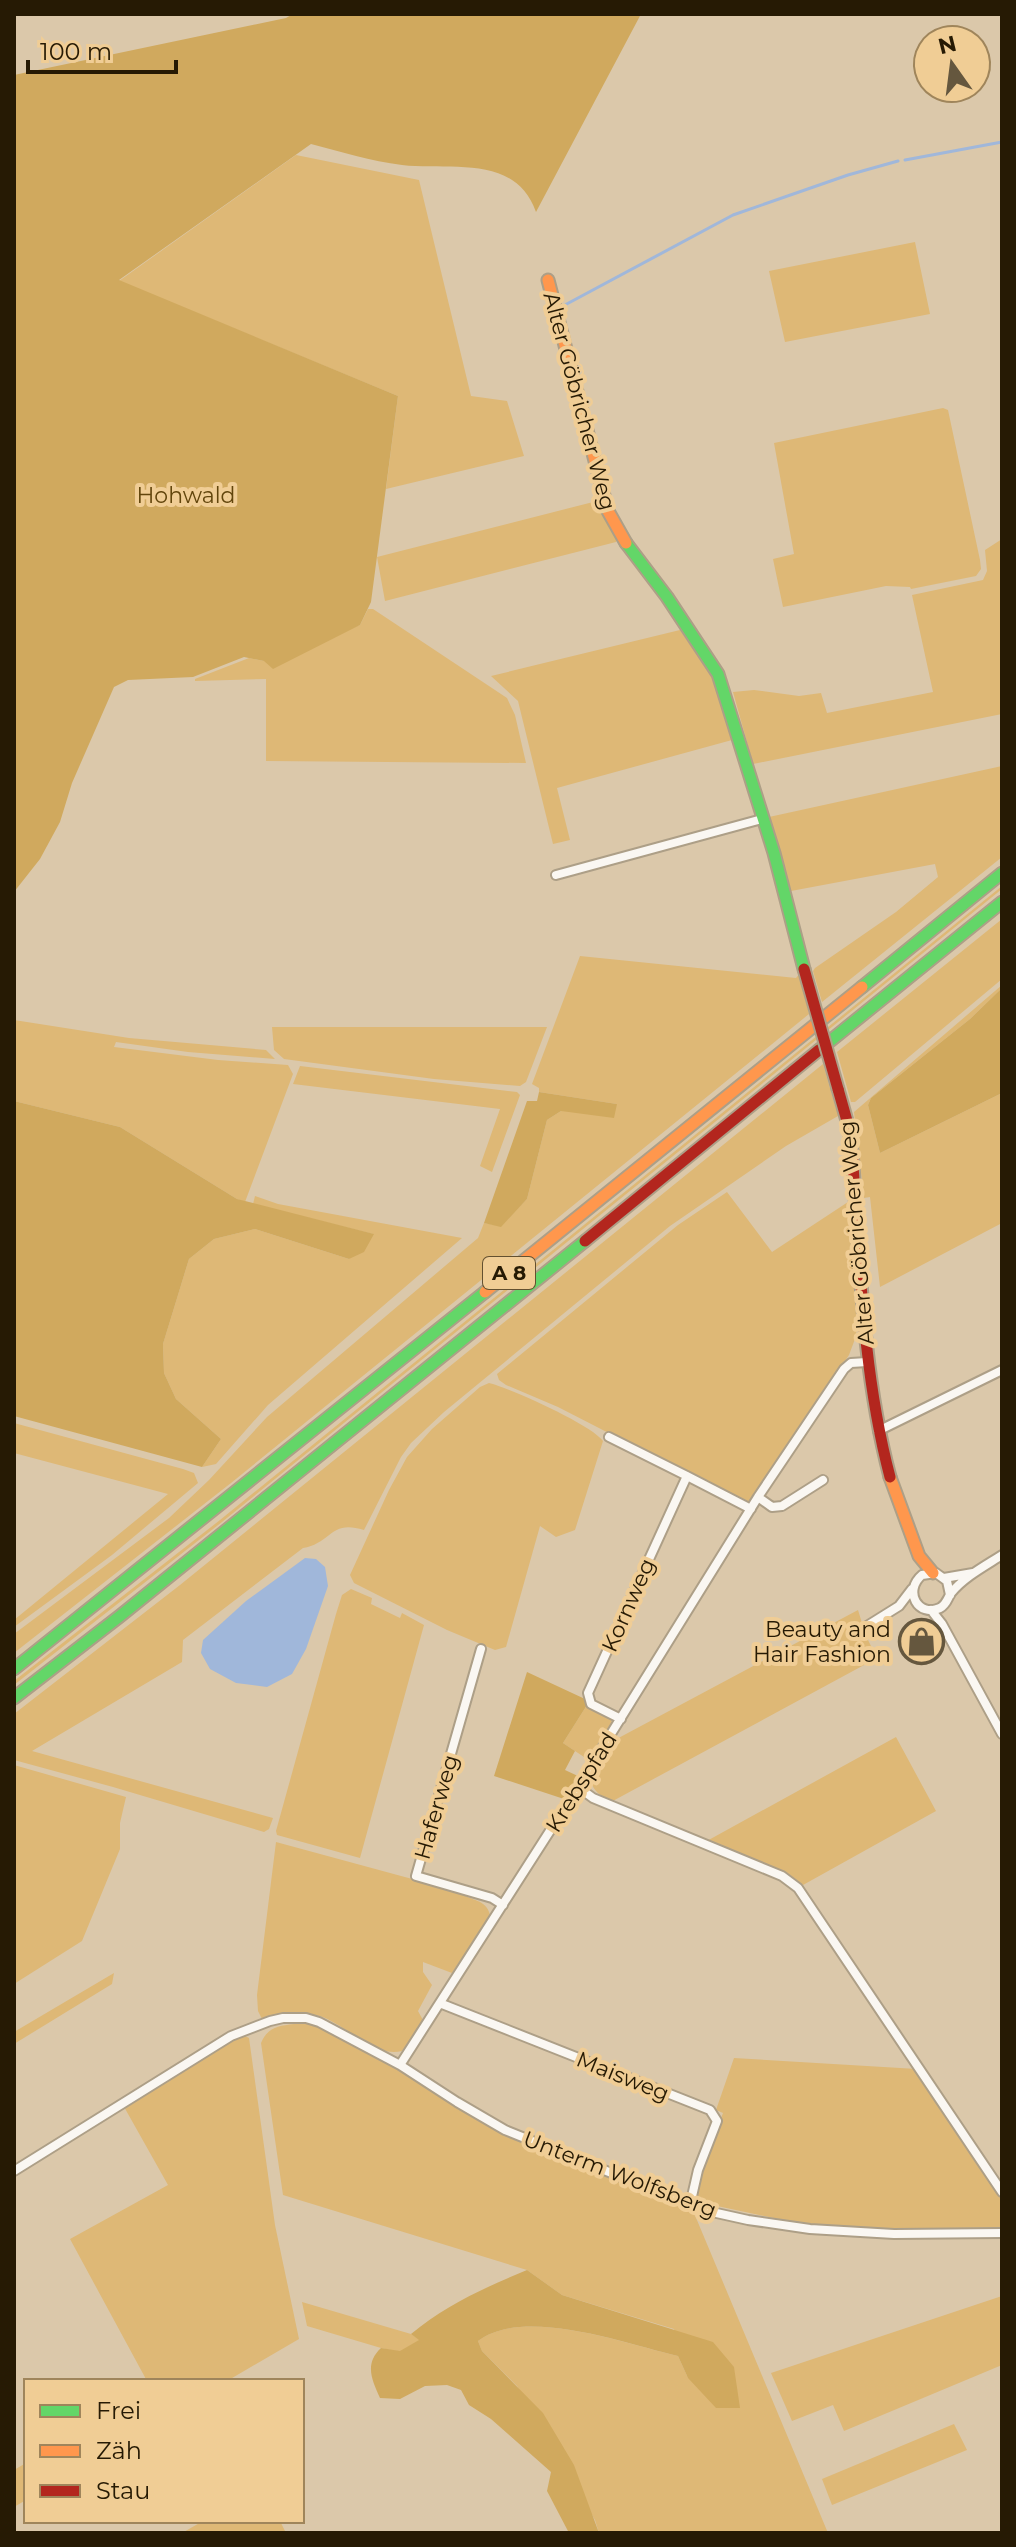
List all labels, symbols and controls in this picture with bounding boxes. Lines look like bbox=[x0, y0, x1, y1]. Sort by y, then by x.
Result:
scale bar bbox=[28, 24, 176, 74]
north arrow bbox=[912, 24, 992, 104]
text: N bbox=[935, 30, 959, 60]
text: 100 m bbox=[40, 37, 112, 66]
street label: Alter Göbricher Weg bbox=[537, 289, 622, 513]
park label: Hohwald bbox=[136, 482, 236, 509]
street label: Alter Göbricher Weg bbox=[833, 1120, 880, 1346]
road number: A 8 bbox=[483, 1257, 535, 1289]
street label: Kornweg bbox=[596, 1554, 661, 1656]
place label: Beauty and Hair Fashion bbox=[753, 1616, 891, 1668]
shop icon: Beauty and Hair Fashion bbox=[898, 1618, 946, 1666]
street label: Krebspfad bbox=[540, 1727, 623, 1837]
street label: Haferweg bbox=[409, 1752, 464, 1863]
street label: Maisweg bbox=[572, 2046, 673, 2107]
street label: Unterm Wolfsberg bbox=[519, 2125, 720, 2224]
legend bbox=[24, 2379, 304, 2523]
text: Frei bbox=[96, 2396, 141, 2425]
text: Zäh bbox=[96, 2436, 142, 2465]
text: Stau bbox=[96, 2476, 150, 2505]

